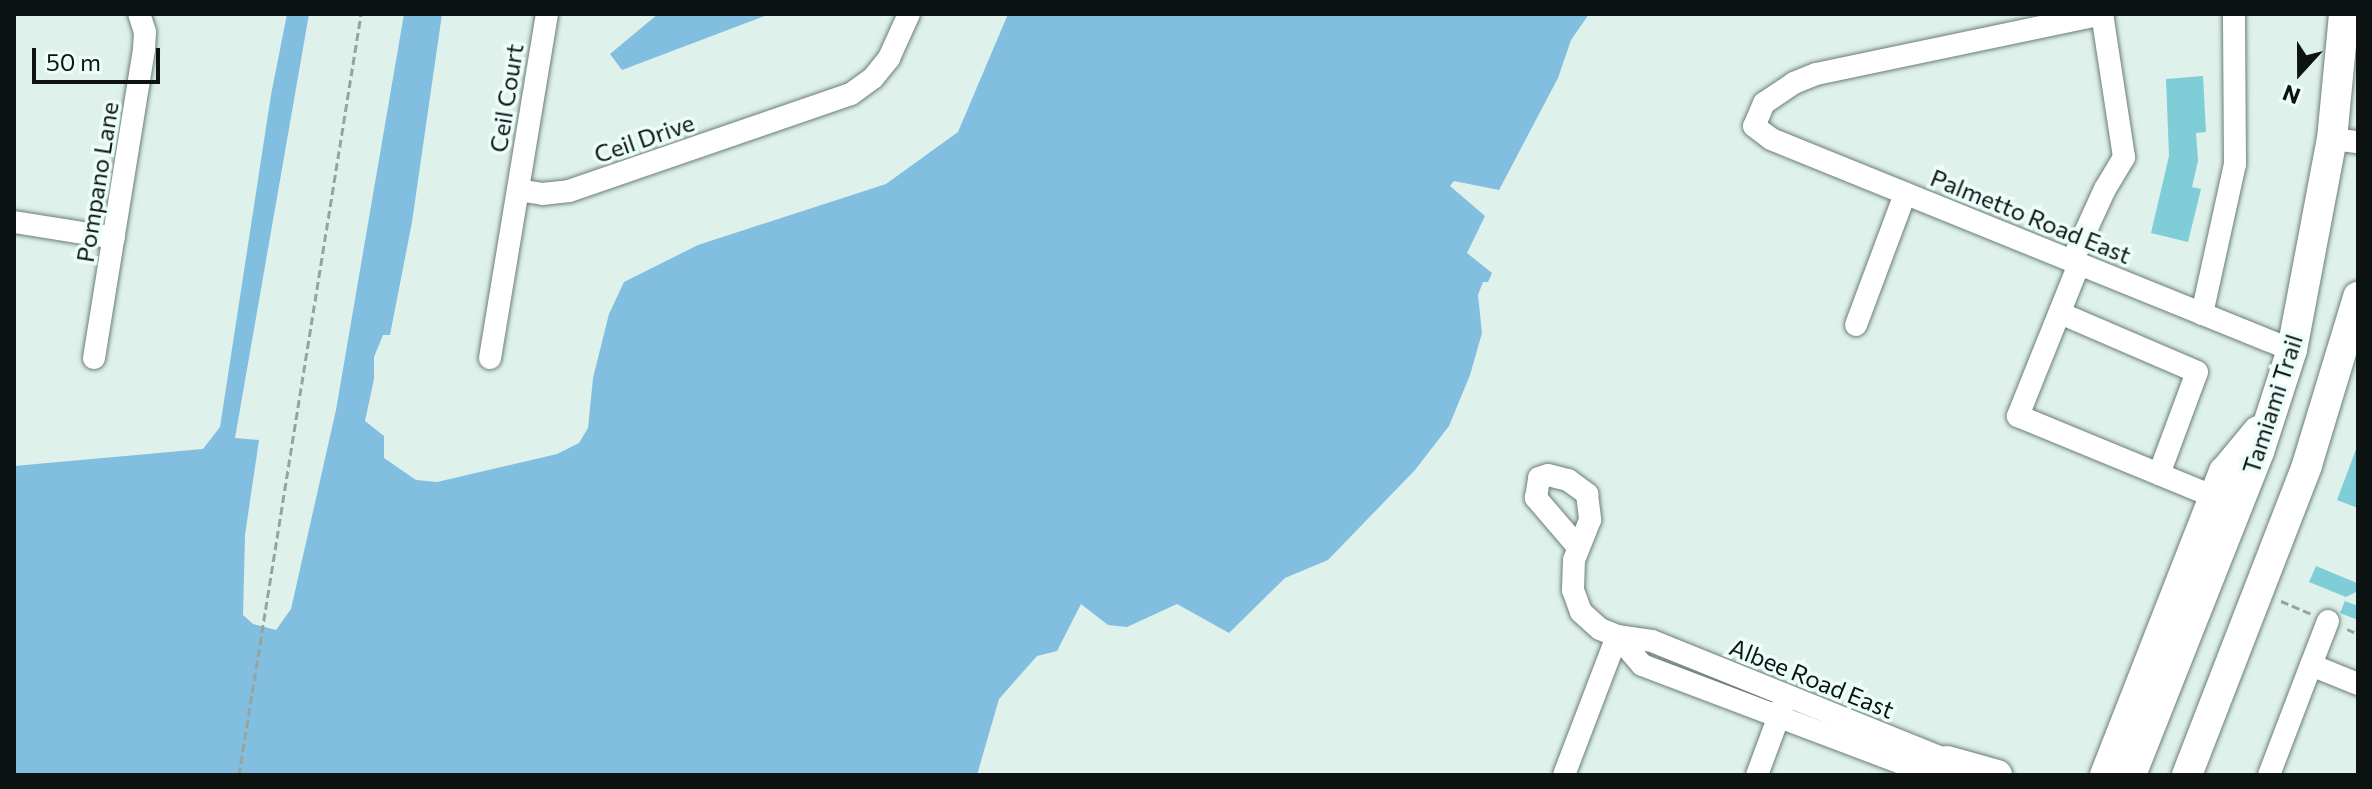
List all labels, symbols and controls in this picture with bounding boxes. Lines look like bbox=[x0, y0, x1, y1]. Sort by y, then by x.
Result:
scale bar bbox=[36, 32, 164, 82]
north arrow bbox=[2260, 32, 2340, 112]
street label: Ceil Court bbox=[483, 42, 529, 154]
text: 50 m bbox=[46, 47, 101, 76]
text: N bbox=[2279, 79, 2304, 110]
street label: Pompano Lane bbox=[70, 100, 124, 264]
street label: Ceil Drive bbox=[590, 107, 698, 169]
street label: Palmetto Road East bbox=[1927, 163, 2135, 269]
street label: Tamiami Trail bbox=[2236, 331, 2308, 477]
street label: Albee Road East bbox=[1726, 632, 1898, 724]

